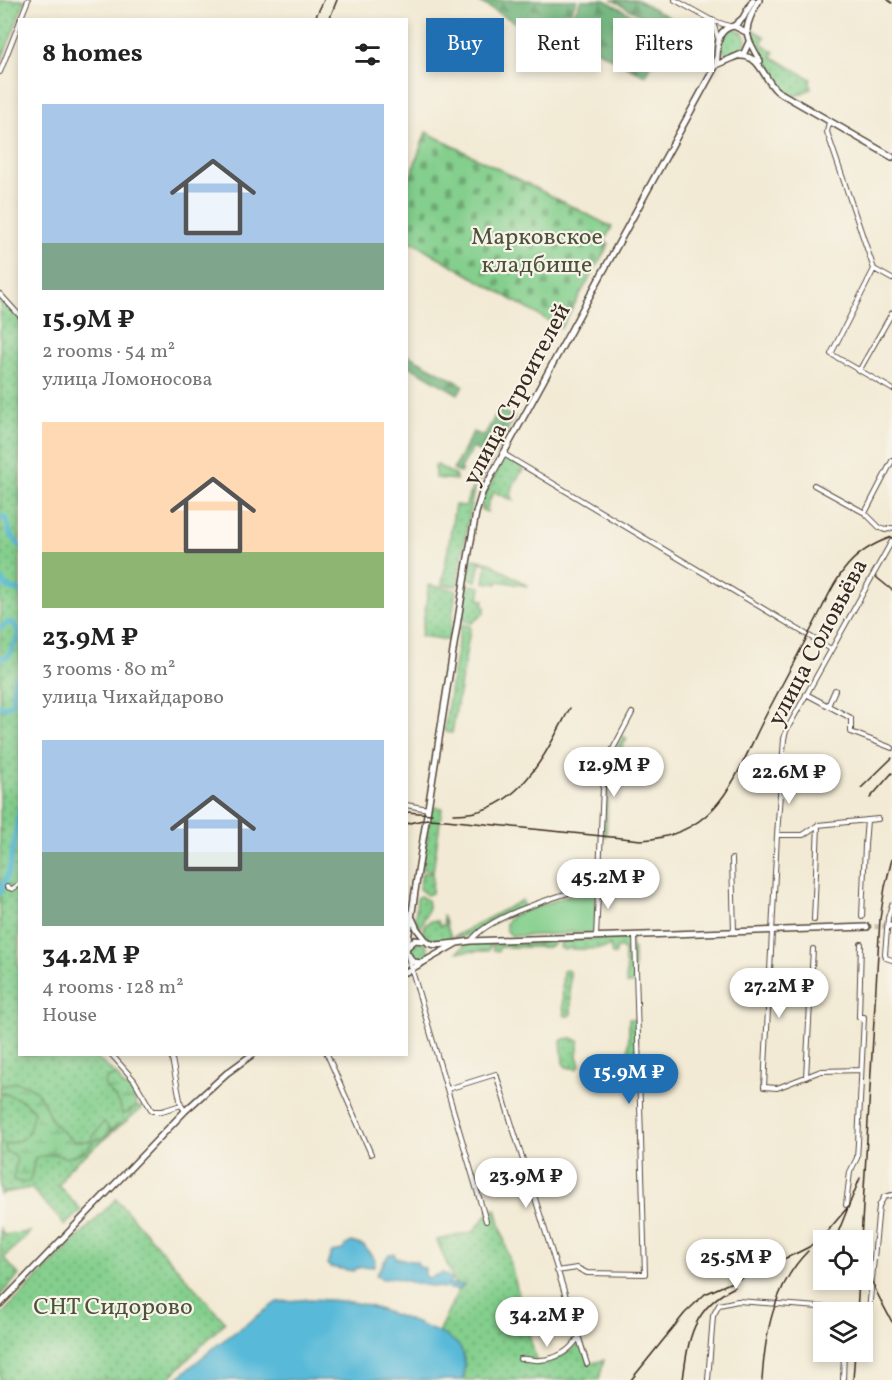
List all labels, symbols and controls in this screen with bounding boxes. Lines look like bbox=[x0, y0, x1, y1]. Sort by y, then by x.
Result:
chip: Buy bbox=[426, 18, 504, 72]
chip: Rent bbox=[516, 18, 601, 72]
chip: Filters bbox=[613, 18, 714, 72]
text: 8 homes bbox=[42, 36, 143, 72]
icon: filters bbox=[351, 38, 384, 71]
icon: home bbox=[159, 143, 267, 251]
park label: Марковское кладбище bbox=[471, 221, 603, 283]
street label: улица Строителей bbox=[455, 298, 580, 492]
text: 15.9M ₽ bbox=[42, 302, 135, 338]
text: 2 rooms · 54 m² bbox=[42, 338, 175, 366]
text: улица Ломоносова bbox=[42, 366, 212, 394]
icon: home bbox=[159, 461, 267, 569]
street label: улица Соловьёва bbox=[760, 553, 877, 733]
text: 23.9M ₽ bbox=[42, 620, 138, 656]
text: 3 rooms · 80 m² bbox=[42, 656, 175, 684]
text: улица Чихайдарово bbox=[42, 684, 224, 712]
pin: 12.9M ₽ bbox=[559, 747, 669, 798]
text: 12.9M ₽ bbox=[578, 752, 650, 780]
pin: 22.6M ₽ bbox=[734, 754, 844, 805]
text: 22.6M ₽ bbox=[752, 759, 826, 787]
icon: home bbox=[159, 779, 267, 887]
pin: 45.2M ₽ bbox=[553, 859, 663, 910]
text: 45.2M ₽ bbox=[571, 864, 645, 892]
text: 34.2M ₽ bbox=[42, 938, 140, 974]
pin: 27.2M ₽ bbox=[724, 968, 834, 1019]
text: 27.2M ₽ bbox=[744, 973, 814, 1001]
text: 4 rooms · 128 m² bbox=[42, 974, 184, 1002]
text: House bbox=[42, 1002, 97, 1030]
pin: 15.9M ₽ bbox=[574, 1054, 684, 1105]
text: 15.9M ₽ bbox=[593, 1059, 665, 1087]
pin: 23.9M ₽ bbox=[471, 1158, 581, 1209]
text: 23.9M ₽ bbox=[489, 1163, 563, 1191]
map controls bbox=[813, 1230, 873, 1362]
button: locate bbox=[813, 1230, 873, 1290]
pin: 25.5M ₽ bbox=[681, 1239, 791, 1290]
text: 25.5M ₽ bbox=[700, 1244, 772, 1272]
park label: СНТ Сидорово bbox=[33, 1291, 193, 1325]
pin: 34.2M ₽ bbox=[492, 1297, 602, 1348]
text: 34.2M ₽ bbox=[509, 1302, 585, 1330]
button: layers bbox=[813, 1302, 873, 1362]

